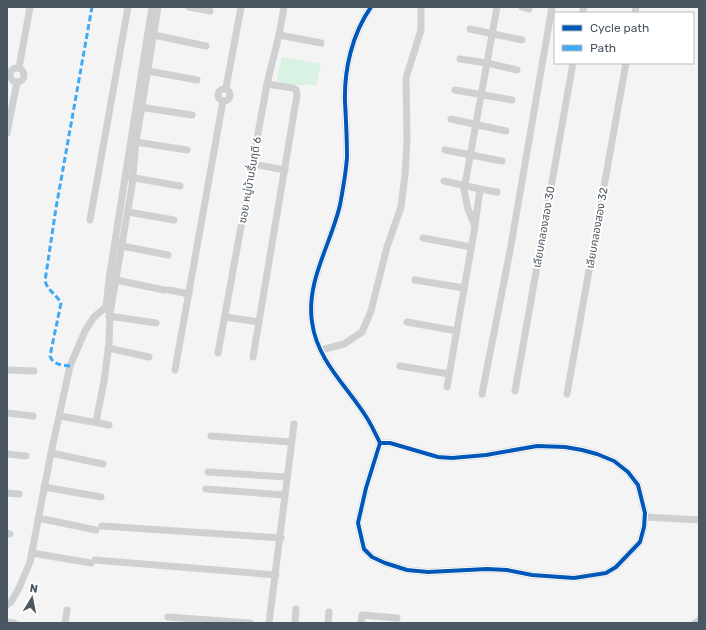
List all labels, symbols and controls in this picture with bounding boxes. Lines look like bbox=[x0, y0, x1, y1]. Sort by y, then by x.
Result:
legend bbox=[554, 12, 694, 64]
text: Cycle path bbox=[590, 21, 649, 35]
text: Path bbox=[590, 41, 616, 55]
street label: ซอย หมู่บ้านรื่นฤดี 6 bbox=[234, 135, 264, 224]
street label: เลียบคลองสอง 30 bbox=[530, 185, 558, 269]
street label: เลียบคลองสอง 32 bbox=[583, 186, 611, 270]
north arrow bbox=[12, 578, 52, 618]
text: N bbox=[29, 582, 39, 596]

